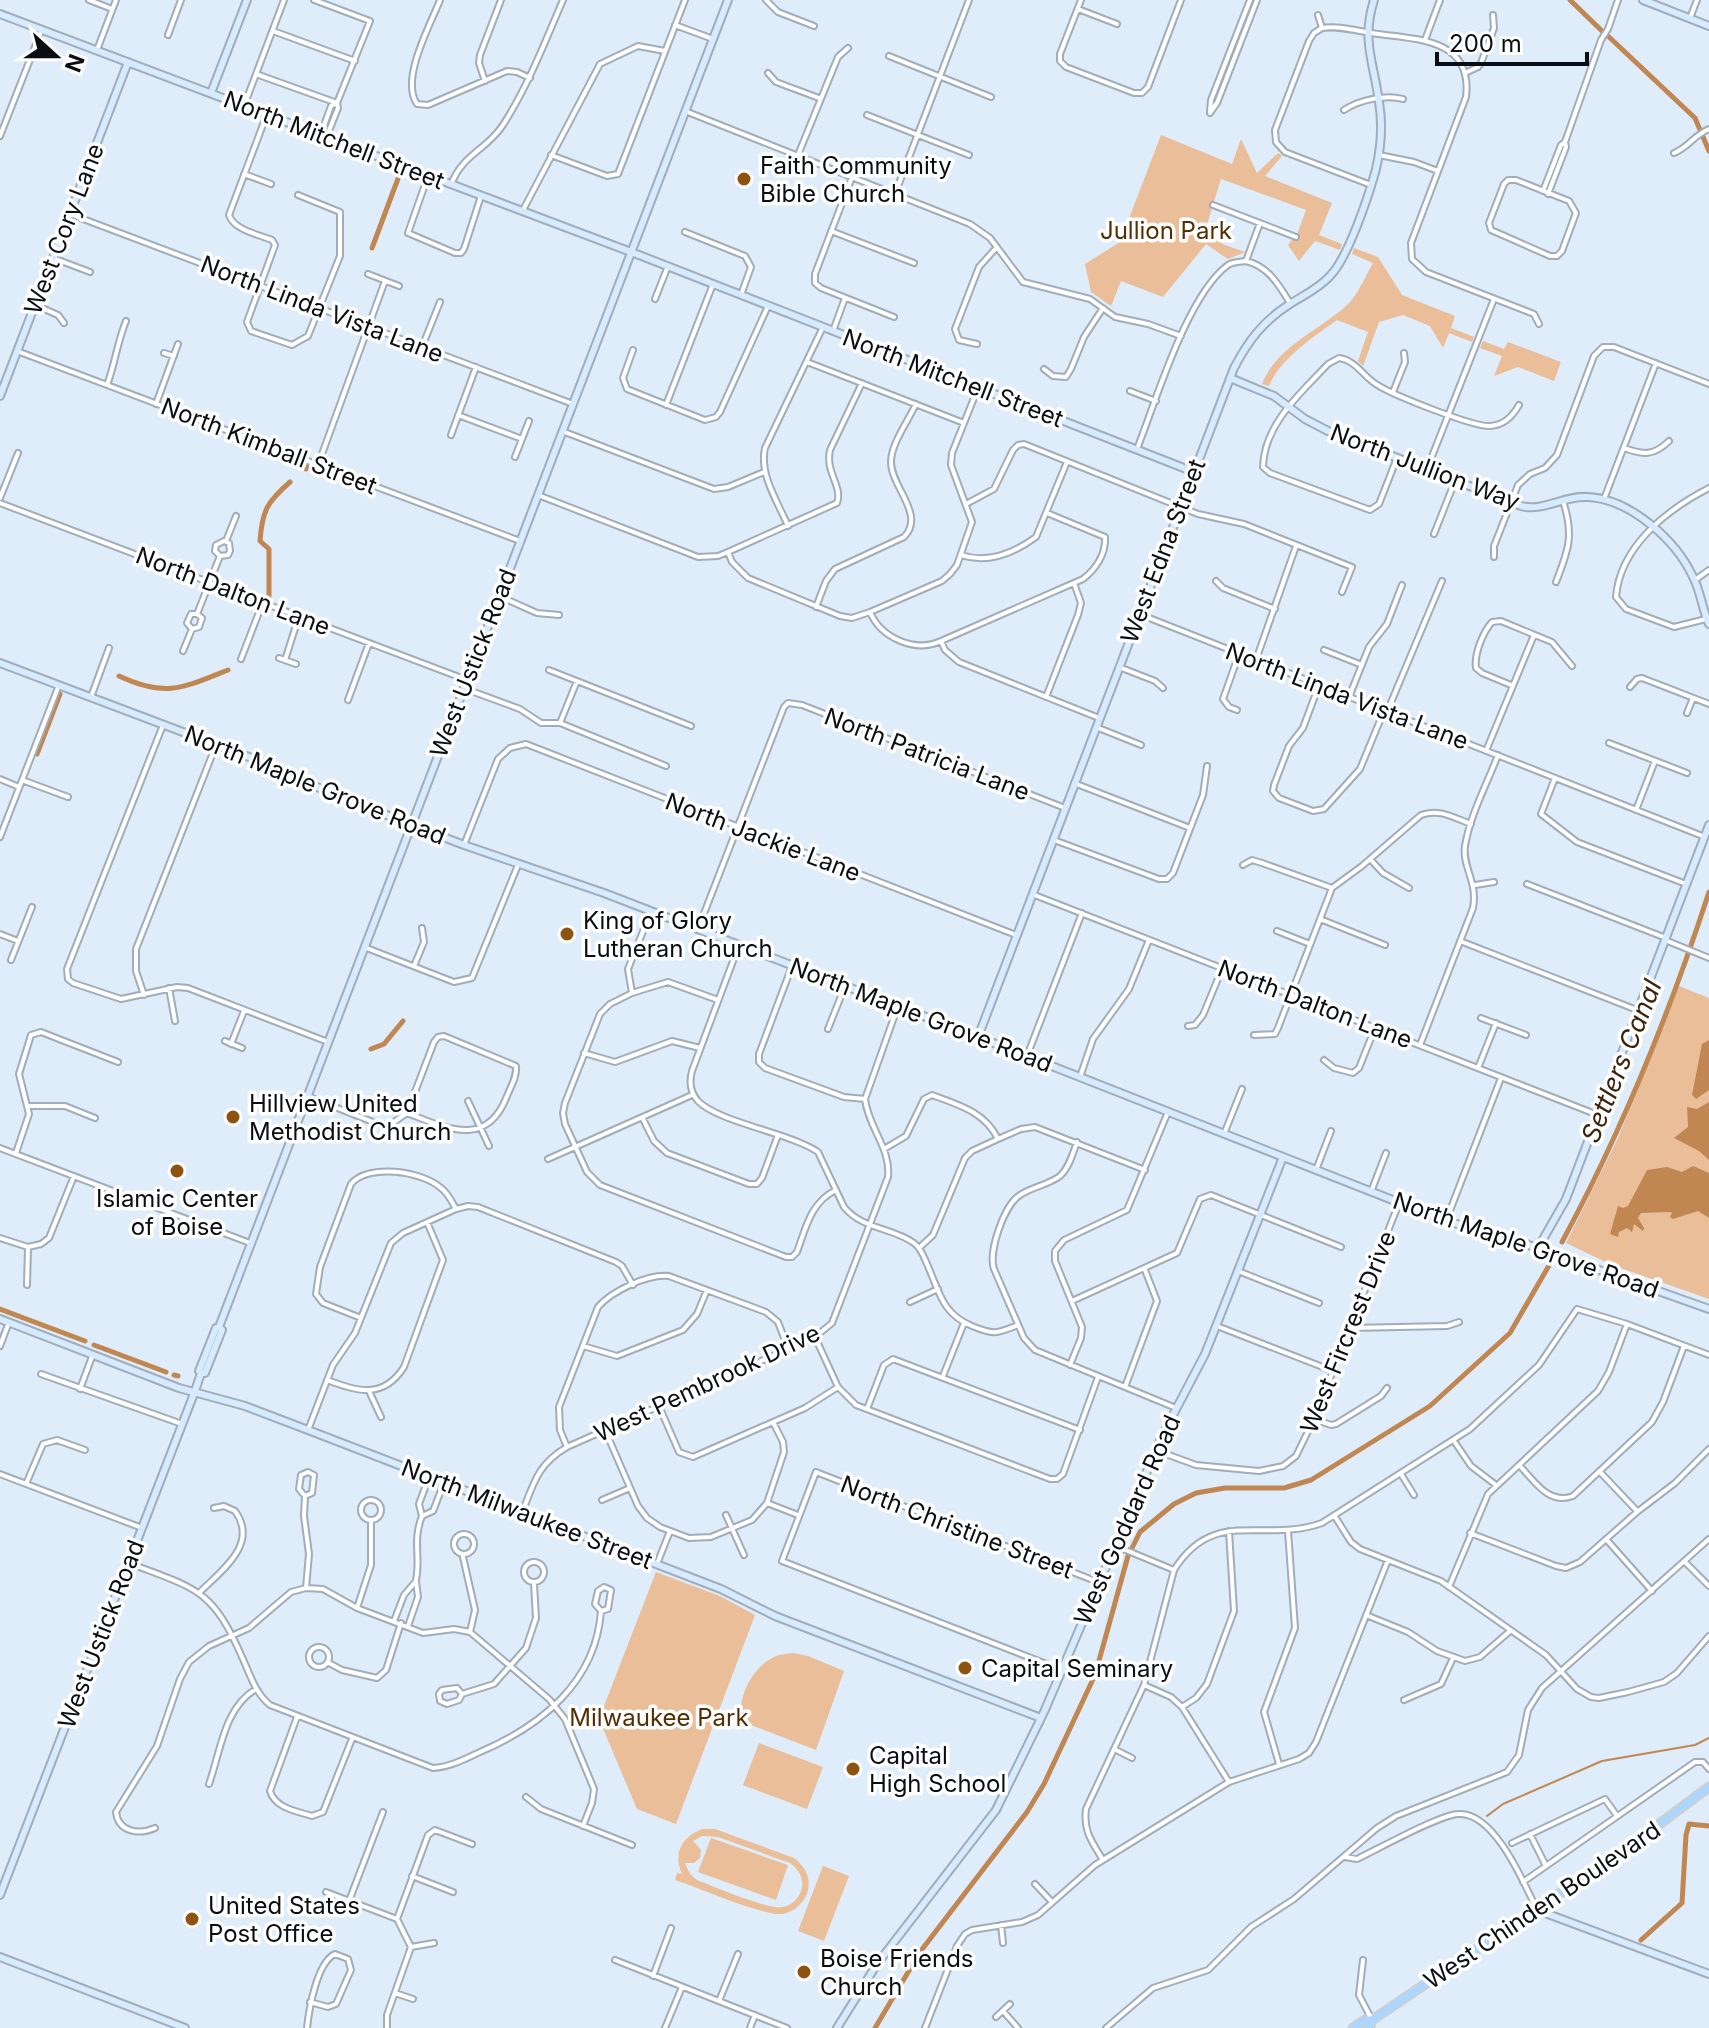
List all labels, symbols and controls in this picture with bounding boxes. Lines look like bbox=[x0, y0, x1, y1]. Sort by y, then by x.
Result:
north arrow bbox=[16, 16, 96, 96]
scale bar bbox=[1437, 16, 1587, 66]
text: 200 m bbox=[1449, 29, 1522, 58]
text: N bbox=[60, 51, 90, 76]
street label: North Mitchell Street bbox=[220, 85, 448, 195]
street label: West Cory Lane bbox=[18, 140, 110, 318]
place label: Faith Community Bible Church bbox=[760, 151, 952, 208]
marker: Faith Community Bible Church bbox=[735, 170, 753, 188]
park label: Jullion Park bbox=[1100, 216, 1232, 245]
street label: North Linda Vista Lane bbox=[197, 249, 447, 369]
street label: North Mitchell Street bbox=[839, 323, 1067, 433]
street label: North Kimball Street bbox=[157, 392, 381, 501]
street label: North Jullion Way bbox=[1326, 418, 1524, 516]
street label: West Edna Street bbox=[1115, 455, 1212, 647]
street label: North Dalton Lane bbox=[132, 541, 334, 641]
street label: West Ustick Road bbox=[424, 565, 522, 761]
street label: North Linda Vista Lane bbox=[1222, 636, 1472, 756]
street label: North Patricia Lane bbox=[820, 701, 1034, 807]
street label: North Maple Grove Road bbox=[180, 719, 450, 851]
street label: North Jackie Lane bbox=[661, 786, 865, 888]
place label: King of Glory Lutheran Church bbox=[583, 906, 773, 963]
marker: King of Glory Lutheran Church bbox=[558, 925, 576, 943]
street label: North Maple Grove Road bbox=[785, 951, 1057, 1079]
street label: North Dalton Lane bbox=[1214, 954, 1416, 1054]
water label: Settlers Canal bbox=[1574, 974, 1668, 1147]
place label: Hillview United Methodist Church bbox=[249, 1089, 451, 1146]
marker: Hillview United Methodist Church bbox=[224, 1108, 242, 1126]
marker: Islamic Center of Boise bbox=[168, 1162, 186, 1180]
place label: Islamic Center of Boise bbox=[96, 1184, 258, 1241]
street label: North Maple Grove Road bbox=[1389, 1186, 1663, 1304]
street label: West Fircrest Drive bbox=[1294, 1227, 1402, 1437]
street label: West Pembrook Drive bbox=[590, 1318, 824, 1448]
street label: West Goddard Road bbox=[1068, 1410, 1186, 1630]
street label: North Milwaukee Street bbox=[397, 1453, 657, 1575]
street label: North Christine Street bbox=[837, 1469, 1077, 1585]
street label: West Ustick Road bbox=[52, 1536, 150, 1732]
place label: Capital Seminary bbox=[981, 1654, 1173, 1683]
marker: Capital Seminary bbox=[956, 1659, 974, 1677]
park label: Milwaukee Park bbox=[569, 1703, 749, 1732]
place label: Capital High School bbox=[869, 1741, 1006, 1798]
marker: Capital High School bbox=[844, 1760, 862, 1778]
street label: West Chinden Boulevard bbox=[1418, 1815, 1666, 1995]
place label: United States Post Office bbox=[208, 1891, 360, 1948]
marker: United States Post Office bbox=[183, 1910, 201, 1928]
place label: Boise Friends Church bbox=[820, 1944, 974, 2001]
marker: Boise Friends Church bbox=[795, 1963, 813, 1981]

